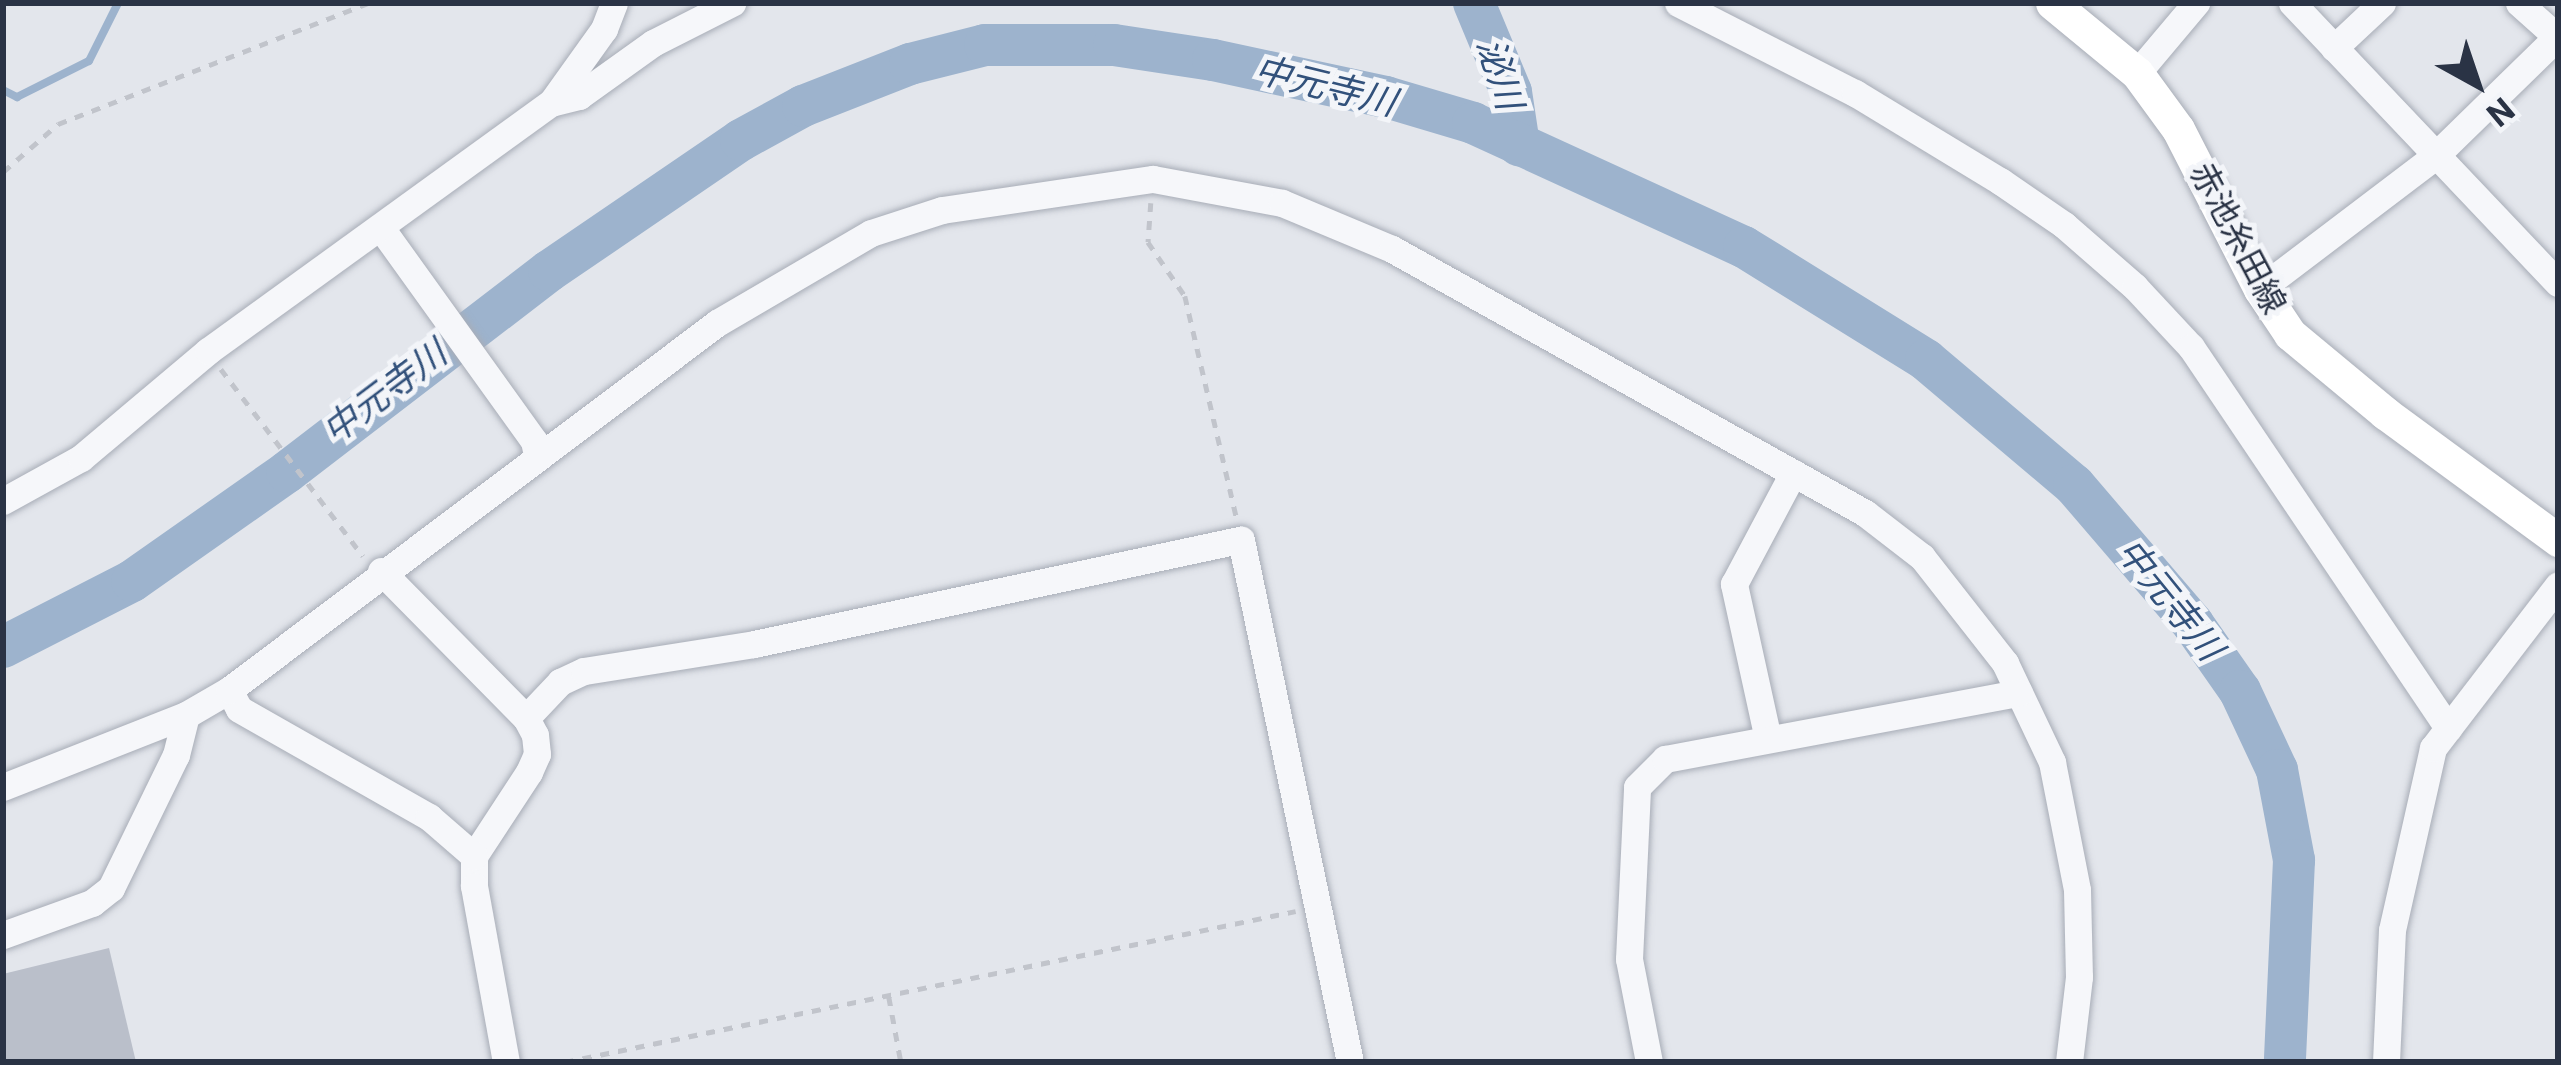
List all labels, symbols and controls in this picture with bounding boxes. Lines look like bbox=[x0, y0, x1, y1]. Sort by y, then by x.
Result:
north arrow bbox=[2417, 24, 2537, 144]
water label: 泌川 bbox=[1467, 33, 1531, 115]
water label: 中元寺川 bbox=[1250, 49, 1400, 125]
text: N bbox=[2479, 90, 2522, 134]
street label: 赤池糸田線 bbox=[2182, 156, 2294, 320]
water label: 中元寺川 bbox=[314, 332, 456, 454]
water label: 中元寺川 bbox=[2107, 530, 2231, 670]

